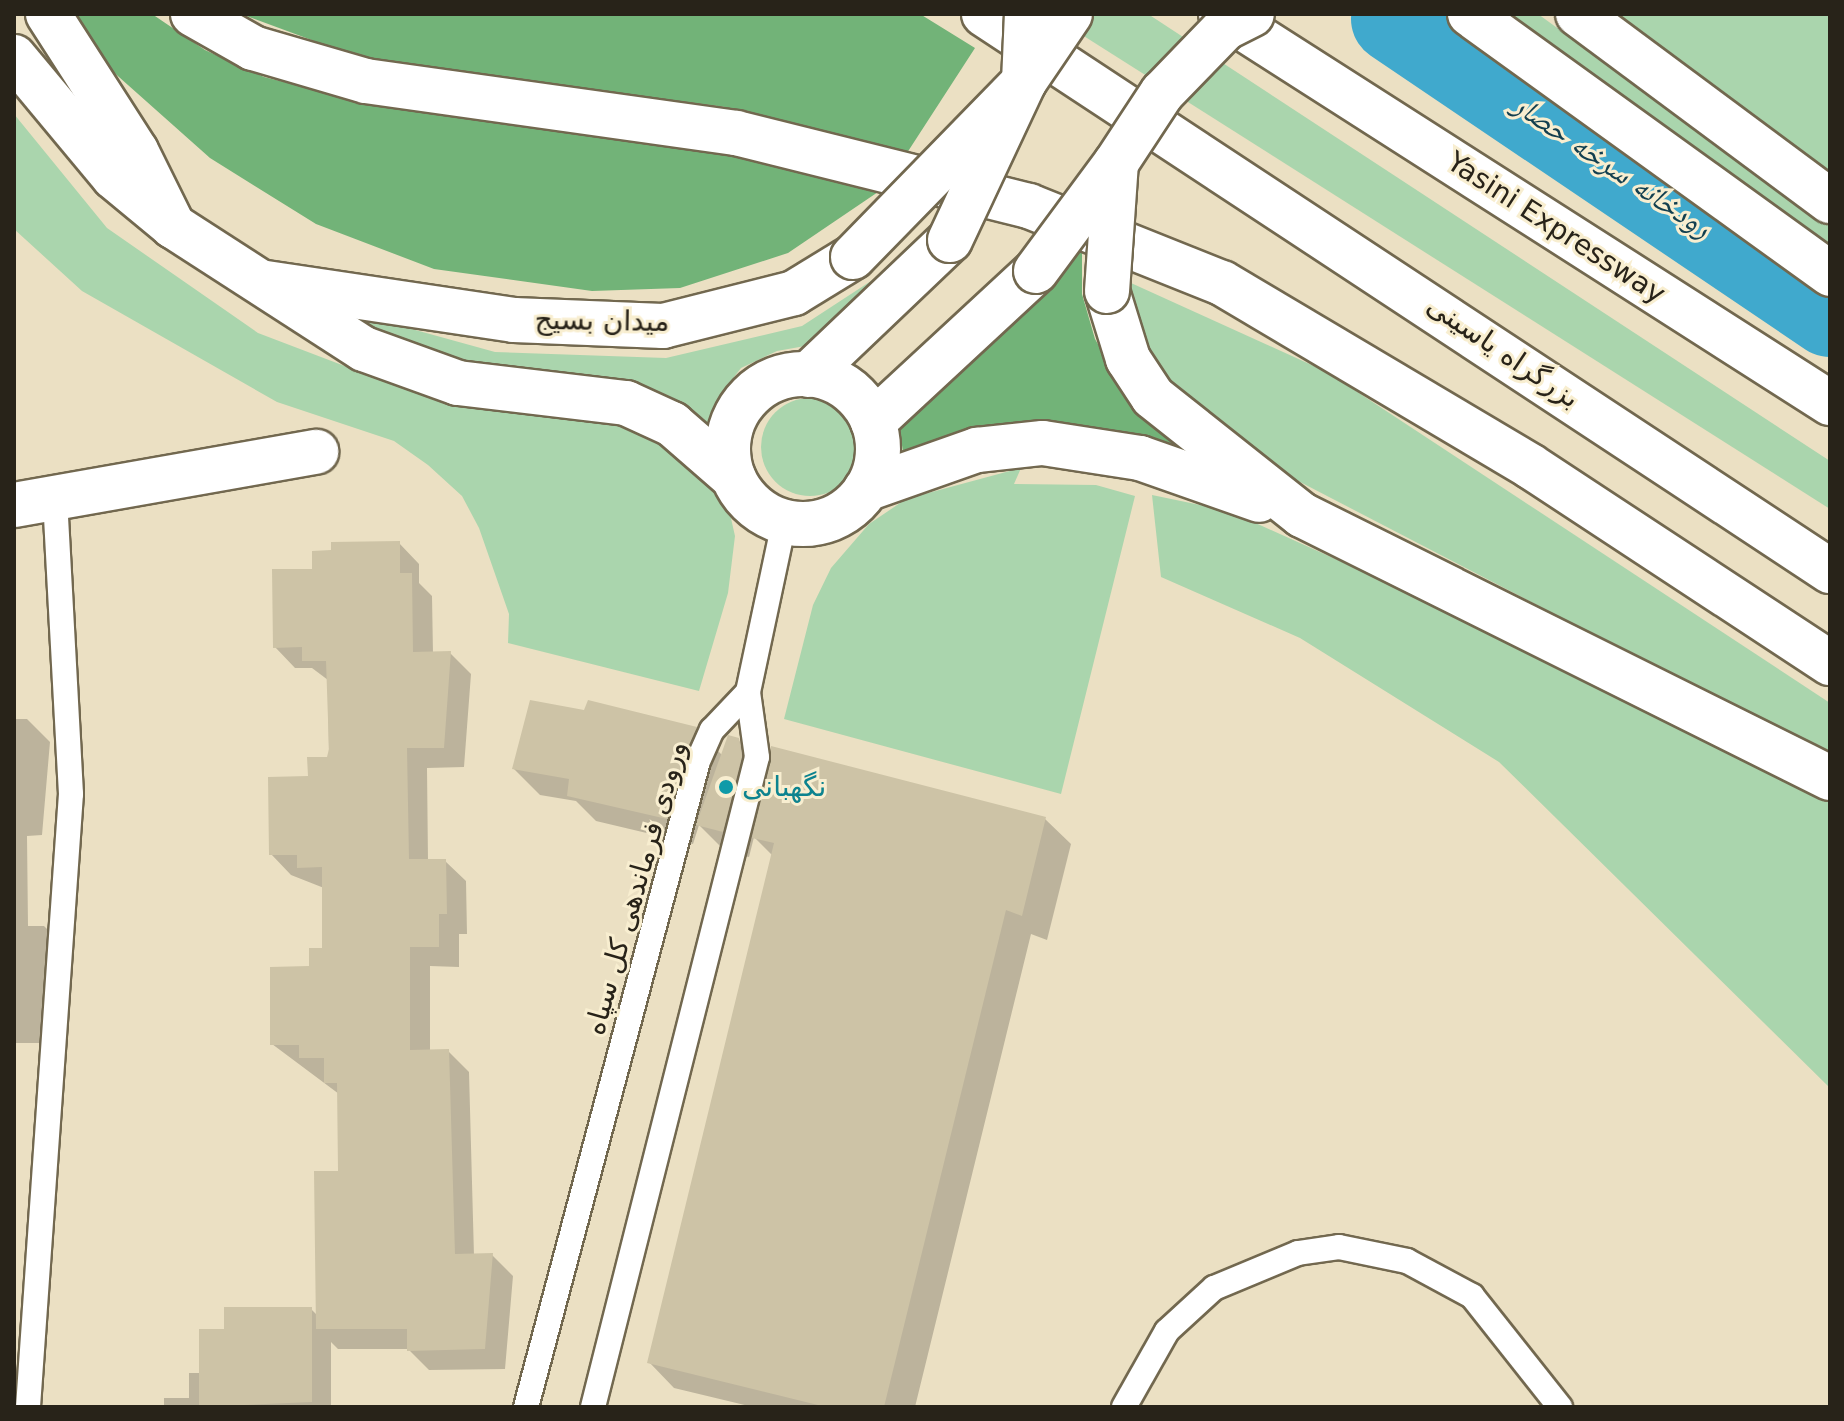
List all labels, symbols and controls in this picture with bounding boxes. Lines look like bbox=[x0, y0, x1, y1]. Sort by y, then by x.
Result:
water label: رودخانه سرخه حصار bbox=[1506, 86, 1718, 246]
street label: Yasini Expressway bbox=[1441, 145, 1671, 311]
street label: بزرگراه یاسینی bbox=[1420, 289, 1586, 415]
street label: میدان بسیج bbox=[534, 303, 670, 339]
street label: ورودی فرماندهی کل سپاه bbox=[578, 737, 694, 1039]
place label: نگهبانی bbox=[742, 770, 826, 804]
marker: نگهبانی bbox=[717, 778, 735, 796]

